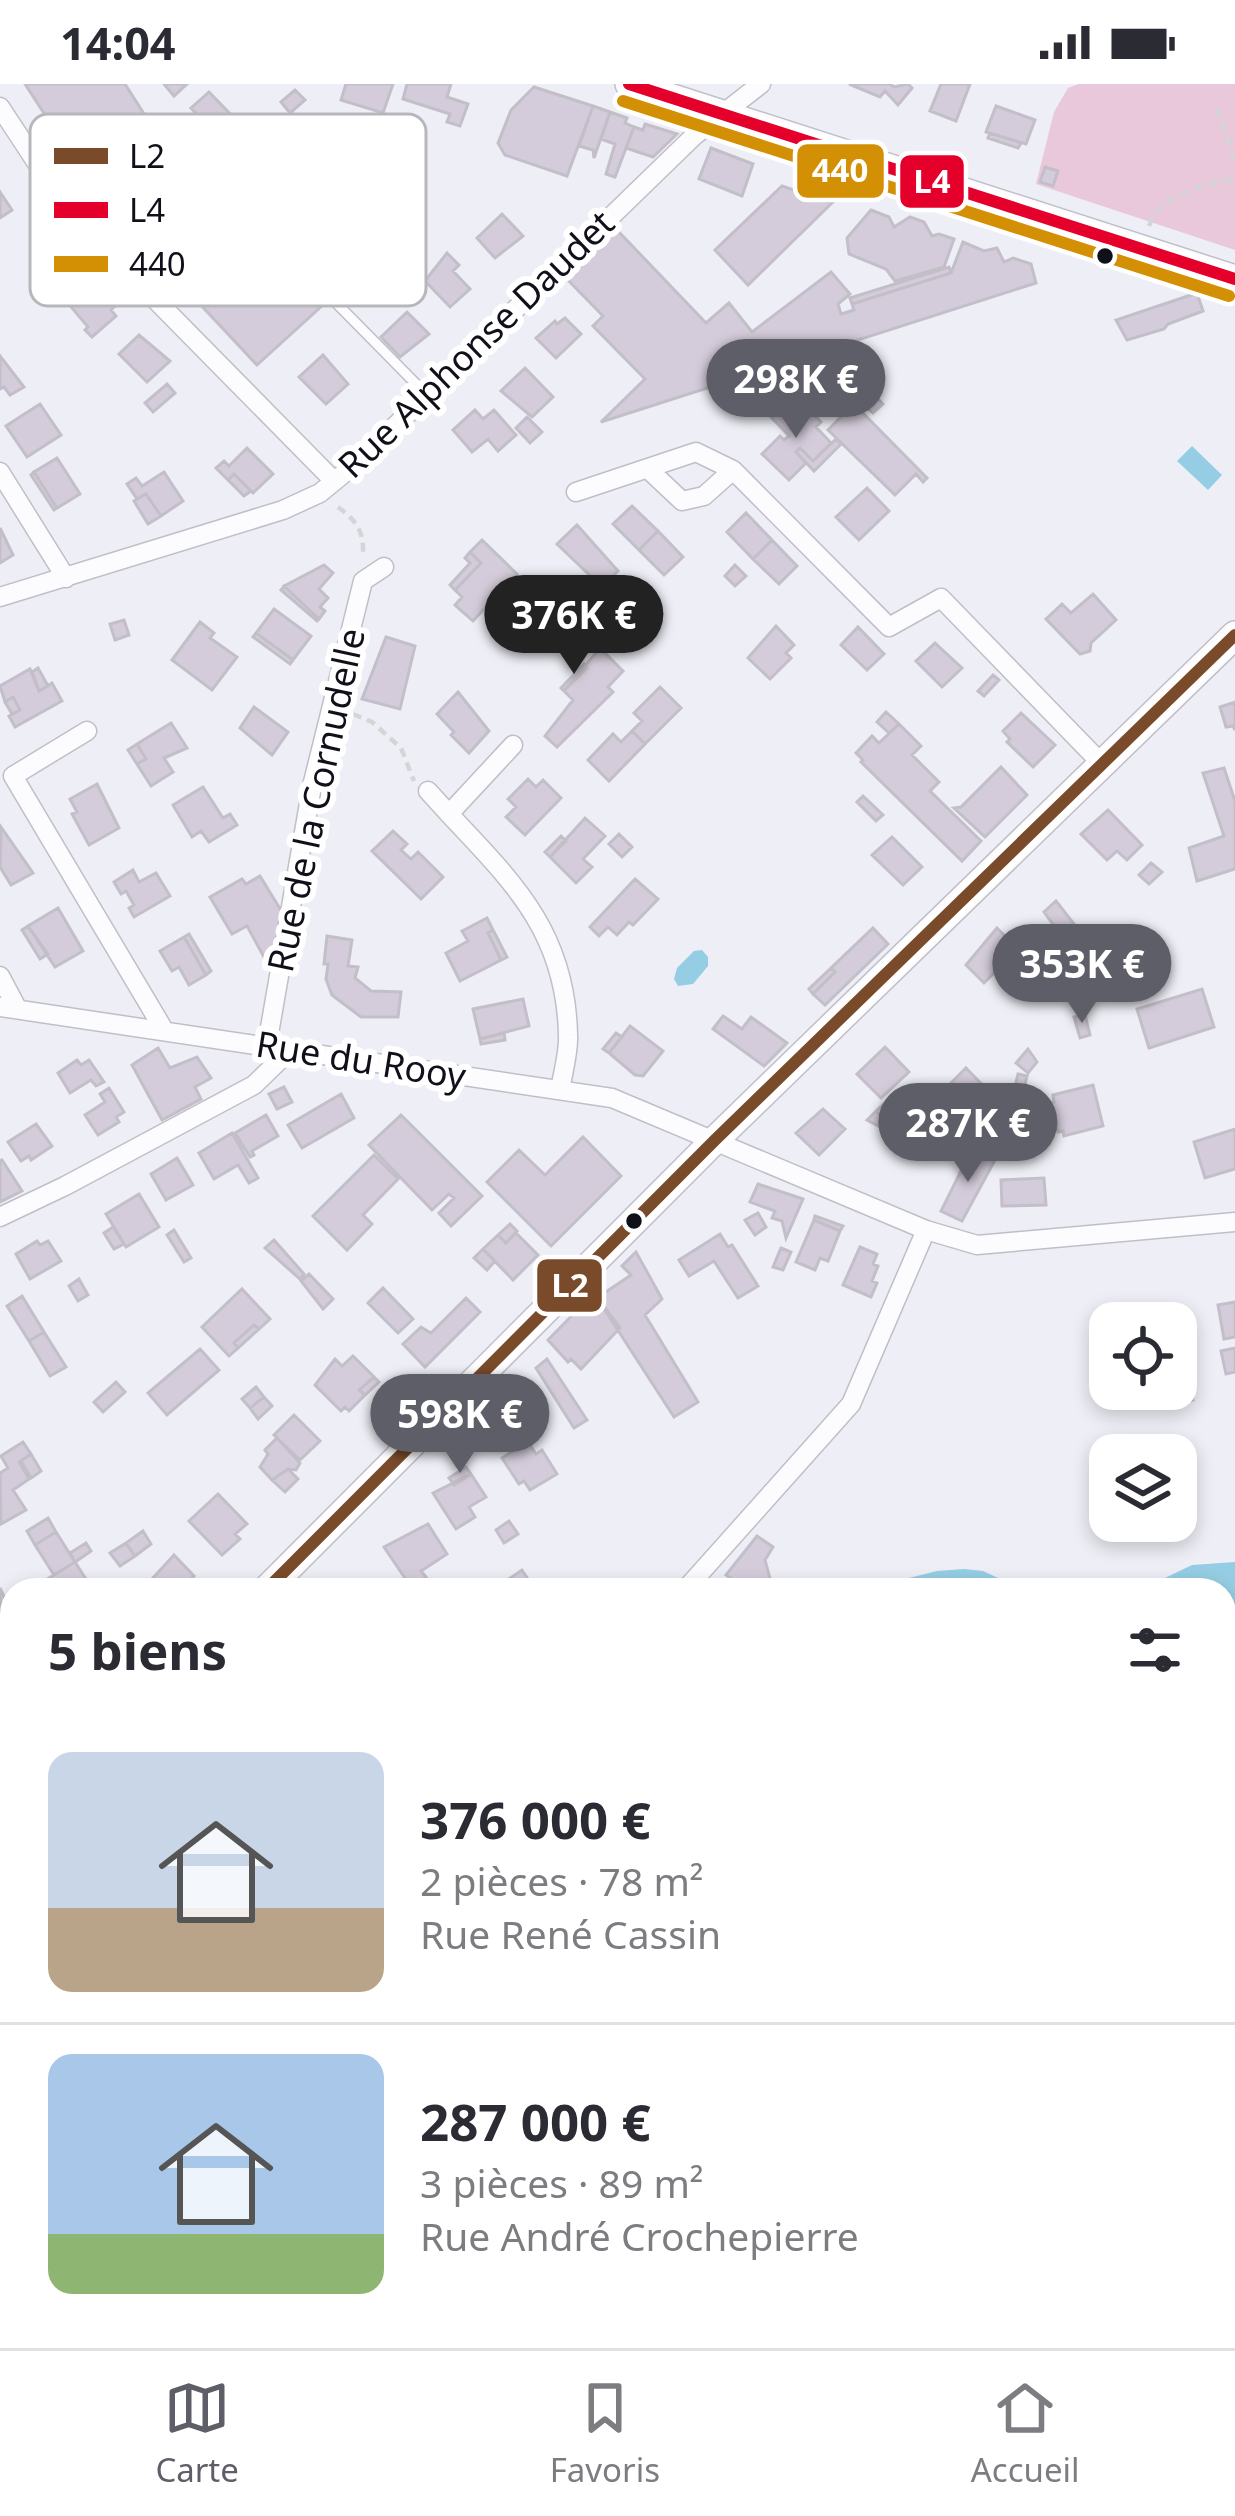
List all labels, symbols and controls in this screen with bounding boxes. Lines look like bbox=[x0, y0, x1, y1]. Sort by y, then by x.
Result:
text: 14:04 bbox=[60, 12, 176, 73]
legend bbox=[30, 114, 426, 306]
text: L2 bbox=[129, 133, 165, 178]
line badge: 440 bbox=[795, 142, 886, 200]
text: 440 bbox=[812, 147, 868, 192]
line badge: L4 bbox=[898, 153, 966, 210]
text: L4 bbox=[913, 158, 951, 203]
text: L4 bbox=[129, 187, 165, 232]
street label: Rue Alphonse Daudet bbox=[327, 199, 624, 488]
text: 440 bbox=[129, 241, 186, 286]
unlabelled marker bbox=[1094, 245, 1116, 267]
pin: 298K € bbox=[698, 339, 894, 441]
text: 298K € bbox=[733, 351, 859, 404]
pin: 376K € bbox=[476, 575, 672, 677]
text: 376K € bbox=[511, 587, 637, 640]
street label: Rue de la Cornudelle bbox=[255, 624, 376, 976]
pin: 353K € bbox=[984, 924, 1180, 1026]
text: 353K € bbox=[1019, 936, 1145, 989]
street label: Rue du Rooy bbox=[253, 1019, 470, 1100]
pin: 287K € bbox=[870, 1083, 1066, 1185]
text: 287K € bbox=[905, 1095, 1031, 1148]
unlabelled marker bbox=[623, 1210, 645, 1232]
line badge: L2 bbox=[535, 1257, 604, 1314]
text: L2 bbox=[551, 1262, 589, 1307]
map controls bbox=[1089, 1302, 1197, 1542]
button: locate bbox=[1089, 1302, 1197, 1410]
pin: 598K € bbox=[362, 1374, 558, 1476]
text: 598K € bbox=[397, 1386, 523, 1439]
button: layers bbox=[1089, 1434, 1197, 1542]
text: 5 biens bbox=[48, 1615, 227, 1685]
icon: filters bbox=[1122, 1617, 1188, 1683]
text: 376 000 € bbox=[420, 1784, 651, 1854]
icon: home bbox=[144, 1800, 288, 1944]
text: 2 pièces · 78 m² bbox=[420, 1854, 704, 1907]
text: Rue René Cassin bbox=[420, 1907, 721, 1960]
text: 287 000 € bbox=[420, 2086, 651, 2156]
icon: home bbox=[144, 2102, 288, 2246]
text: 3 pièces · 89 m² bbox=[420, 2156, 704, 2209]
text: Rue André Crochepierre bbox=[420, 2209, 859, 2262]
tab: Carte bbox=[155, 2375, 239, 2492]
tab: Favoris bbox=[550, 2375, 660, 2492]
tab: Accueil bbox=[971, 2375, 1080, 2492]

